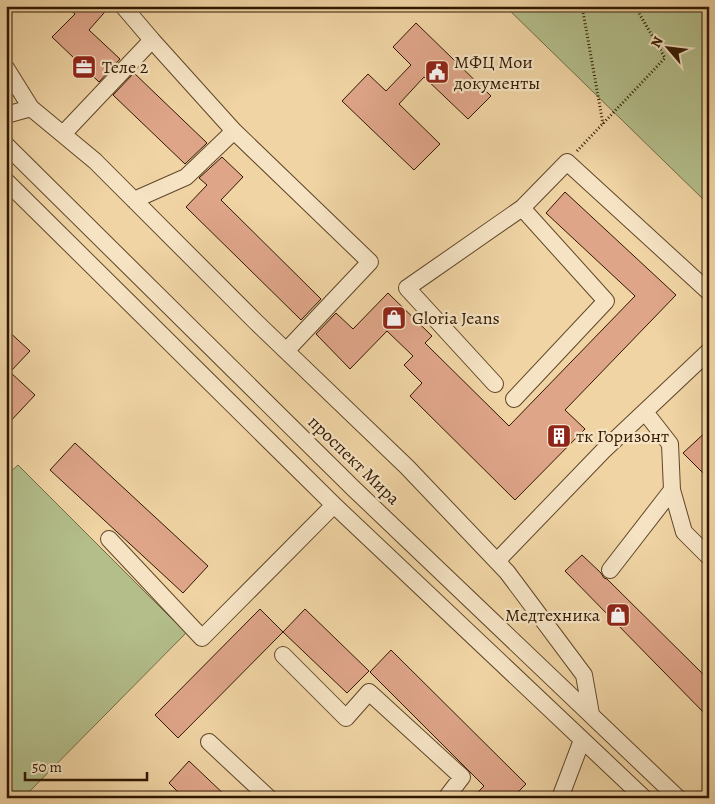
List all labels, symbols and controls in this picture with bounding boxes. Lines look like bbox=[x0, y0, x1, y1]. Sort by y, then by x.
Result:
north arrow bbox=[642, 22, 692, 72]
text: N bbox=[646, 33, 668, 51]
place label: МФЦ Мои документы bbox=[453, 50, 540, 95]
office icon: Теле 2 bbox=[71, 54, 97, 80]
place label: Теле 2 bbox=[102, 55, 149, 79]
public building icon: МФЦ Мои документы bbox=[424, 59, 450, 85]
shop icon: Gloria Jeans bbox=[381, 305, 407, 331]
place label: Gloria Jeans bbox=[412, 306, 500, 330]
street label: проспект Мира bbox=[303, 410, 406, 511]
building icon: тк Горизонт bbox=[546, 423, 572, 449]
place label: тк Горизонт bbox=[576, 424, 669, 448]
shop icon: Медтехника bbox=[605, 602, 631, 628]
place label: Медтехника bbox=[505, 603, 601, 627]
scale bar bbox=[25, 749, 148, 781]
text: 50 m bbox=[32, 757, 62, 777]

